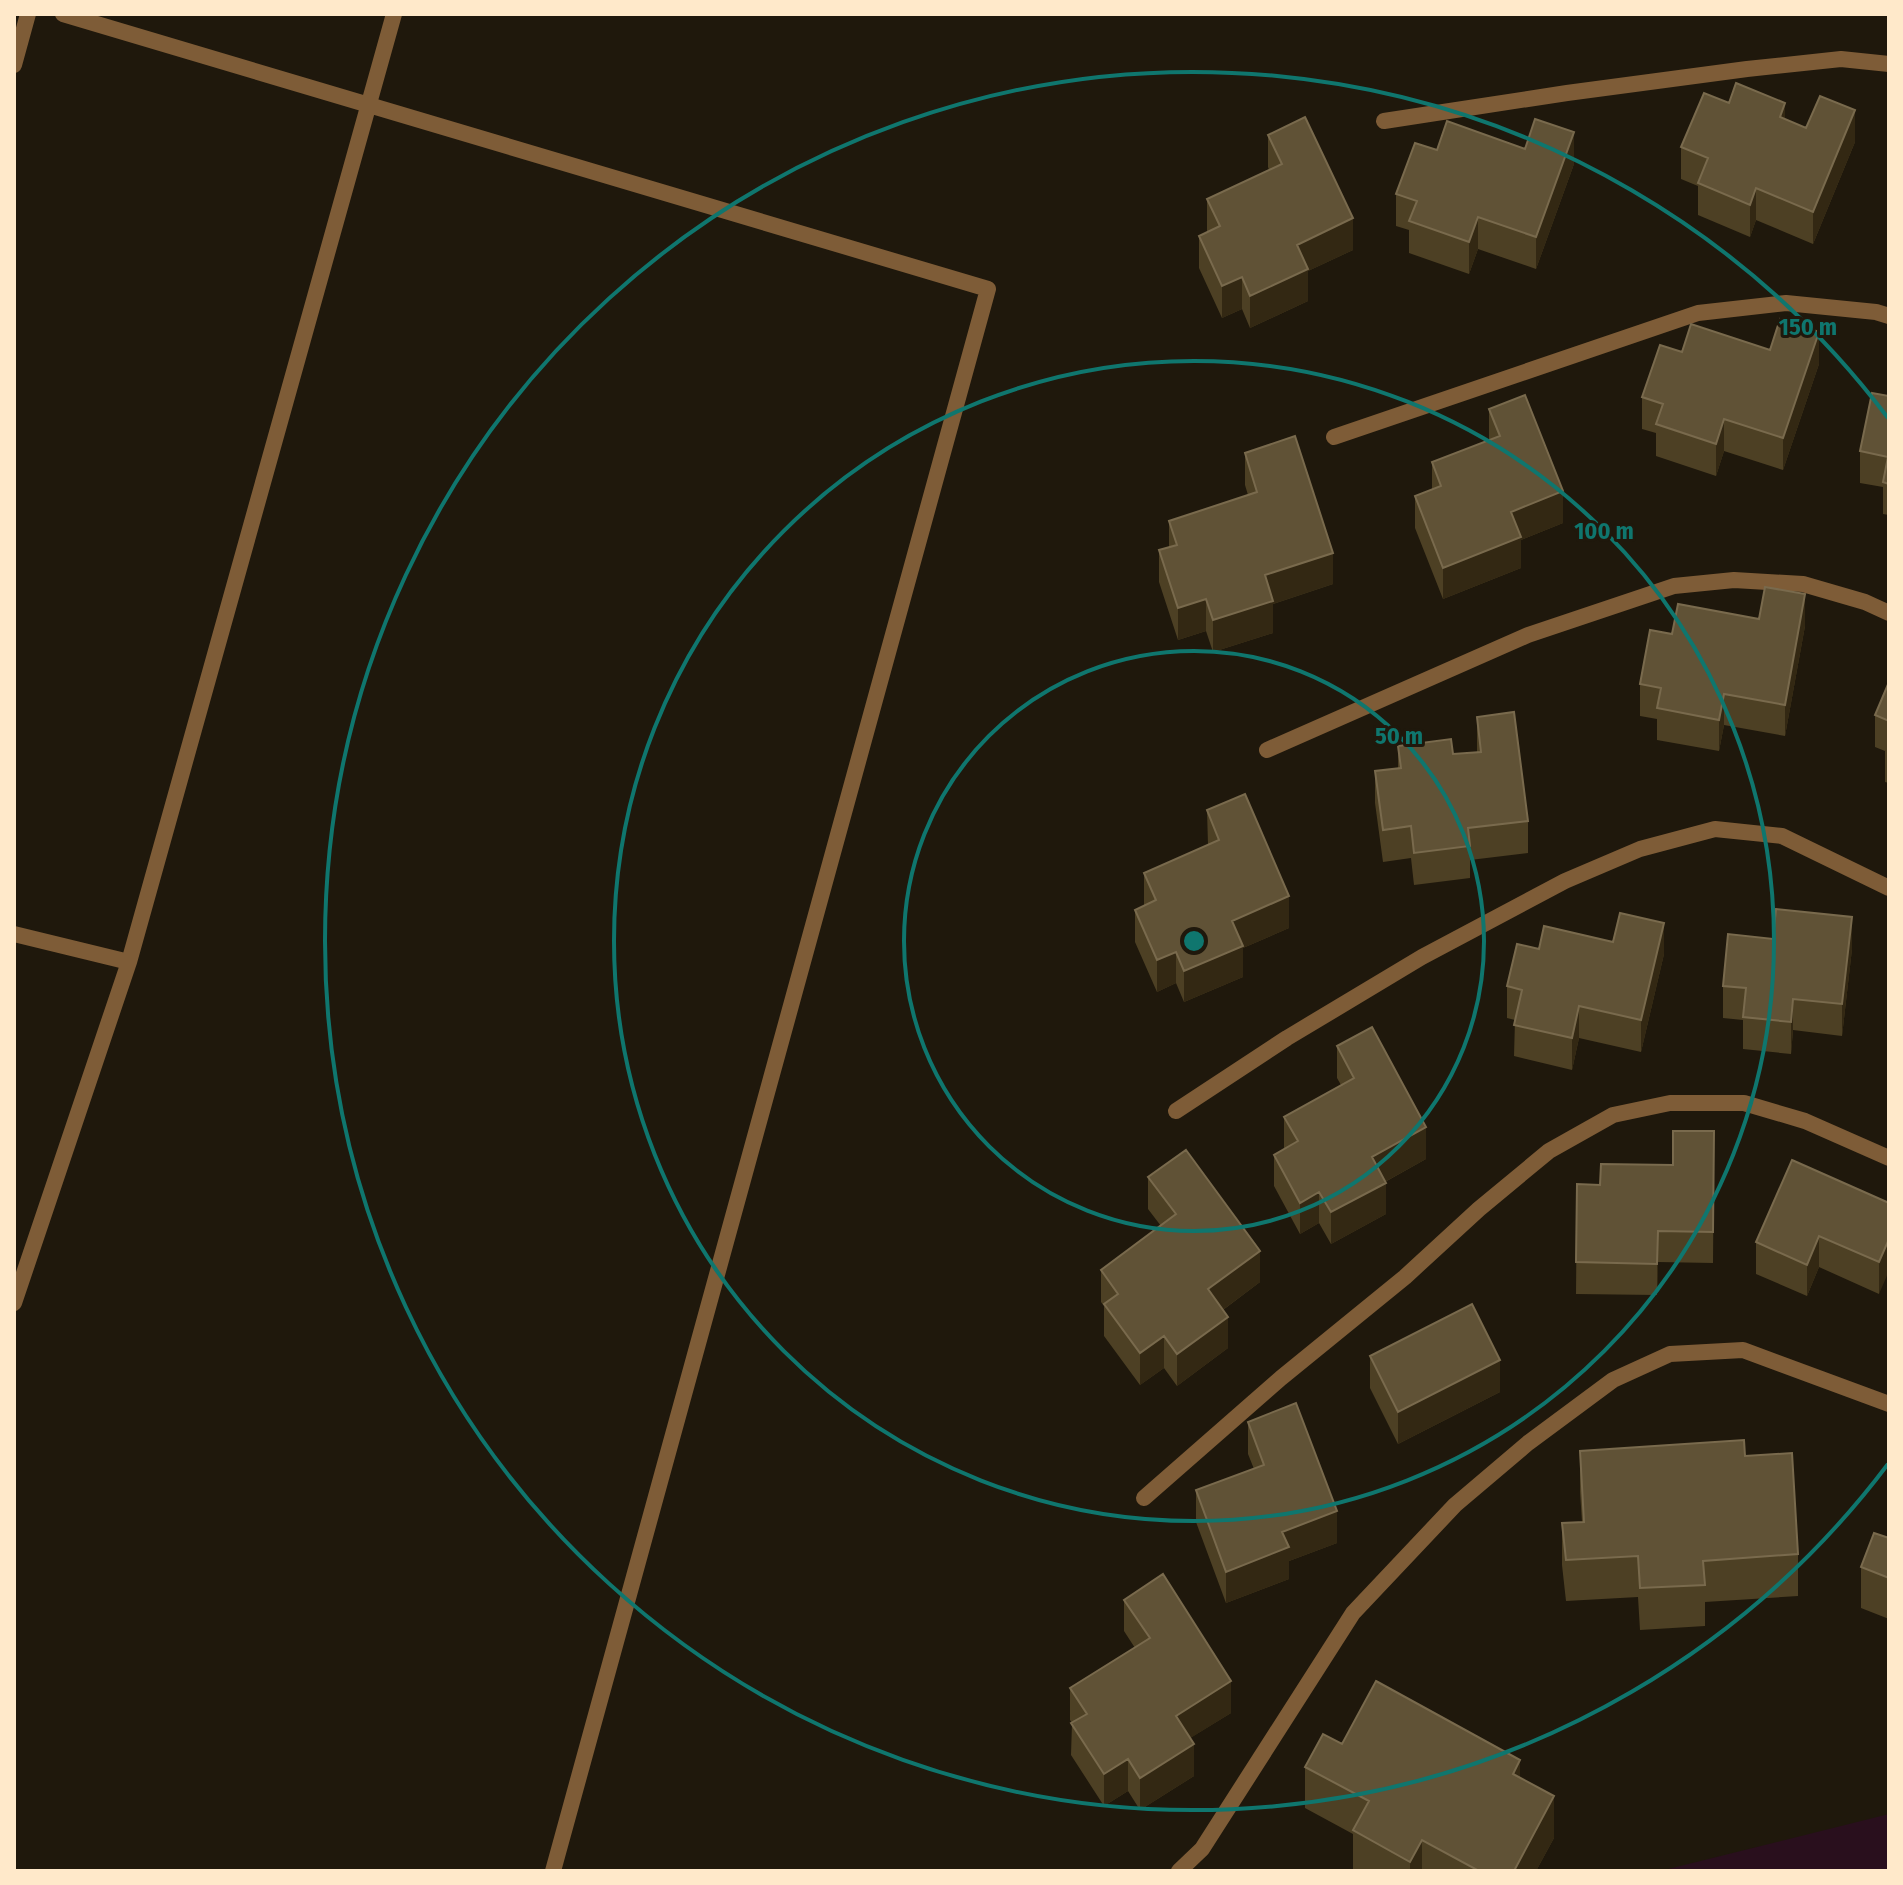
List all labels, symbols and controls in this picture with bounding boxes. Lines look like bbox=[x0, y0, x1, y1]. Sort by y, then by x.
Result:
text: 150 m bbox=[1779, 313, 1837, 341]
text: 100 m bbox=[1574, 517, 1634, 545]
text: 50 m bbox=[1375, 722, 1423, 750]
centre of rings bbox=[1180, 927, 1208, 955]

